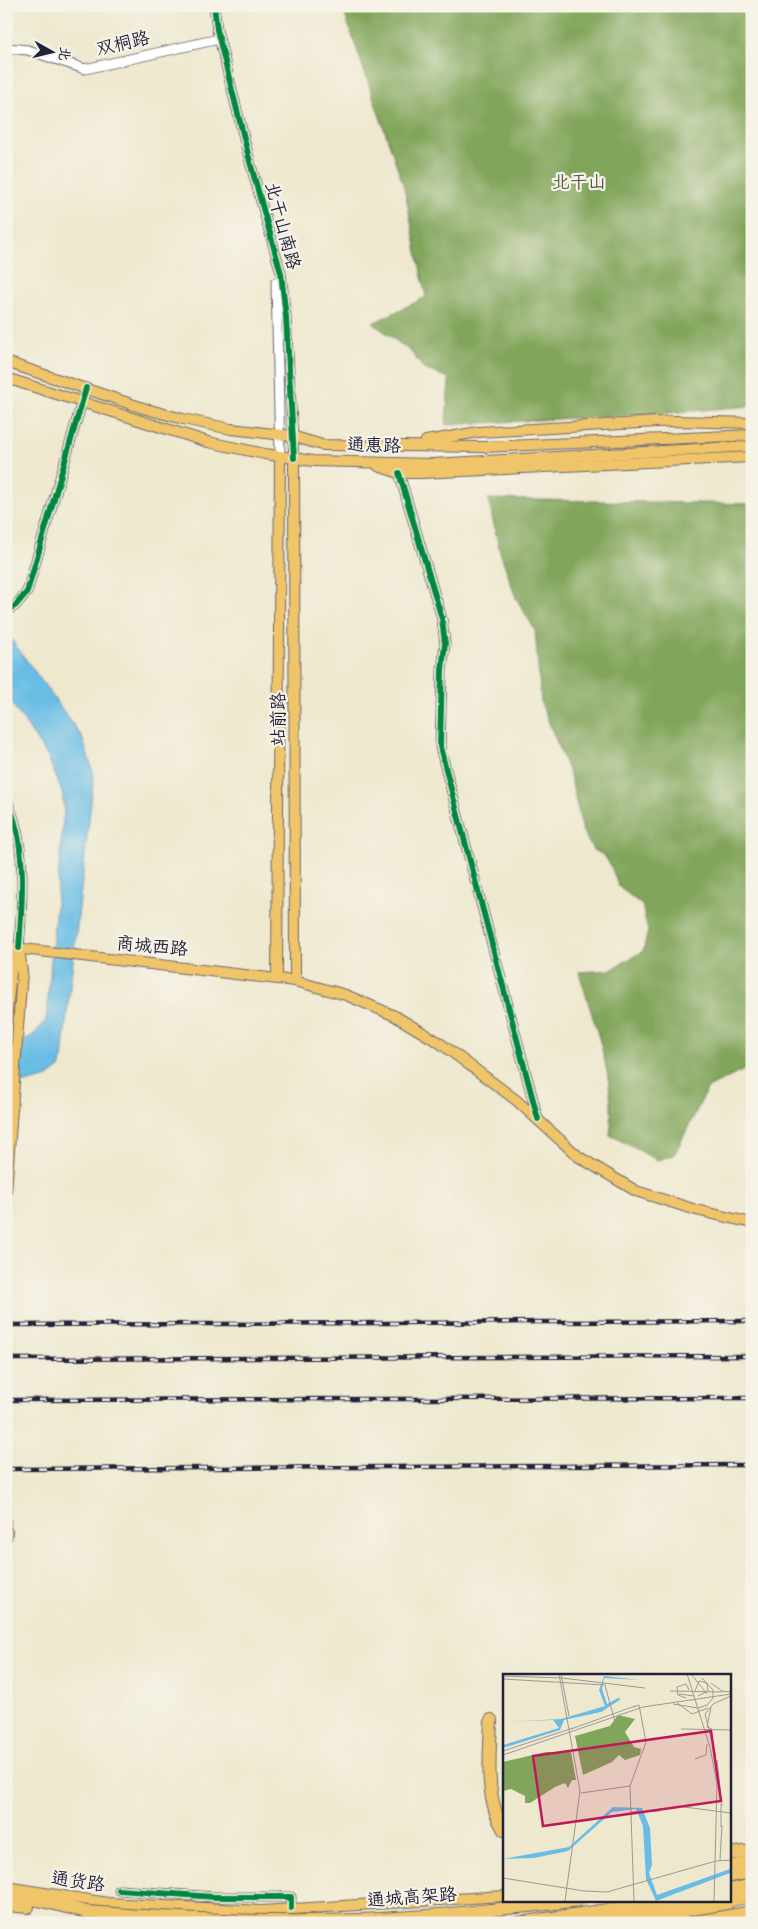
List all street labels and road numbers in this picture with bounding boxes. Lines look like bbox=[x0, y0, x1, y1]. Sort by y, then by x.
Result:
street label: 双桐路 bbox=[94, 26, 152, 62]
street label: 北干山南路 bbox=[259, 179, 305, 273]
street label: 通惠路 bbox=[347, 433, 401, 459]
street label: 站前路 bbox=[267, 692, 291, 746]
street label: 商城西路 bbox=[115, 932, 189, 962]
street label: 通货路 bbox=[50, 1866, 106, 1898]
street label: 通城高架路 bbox=[366, 1883, 458, 1913]

